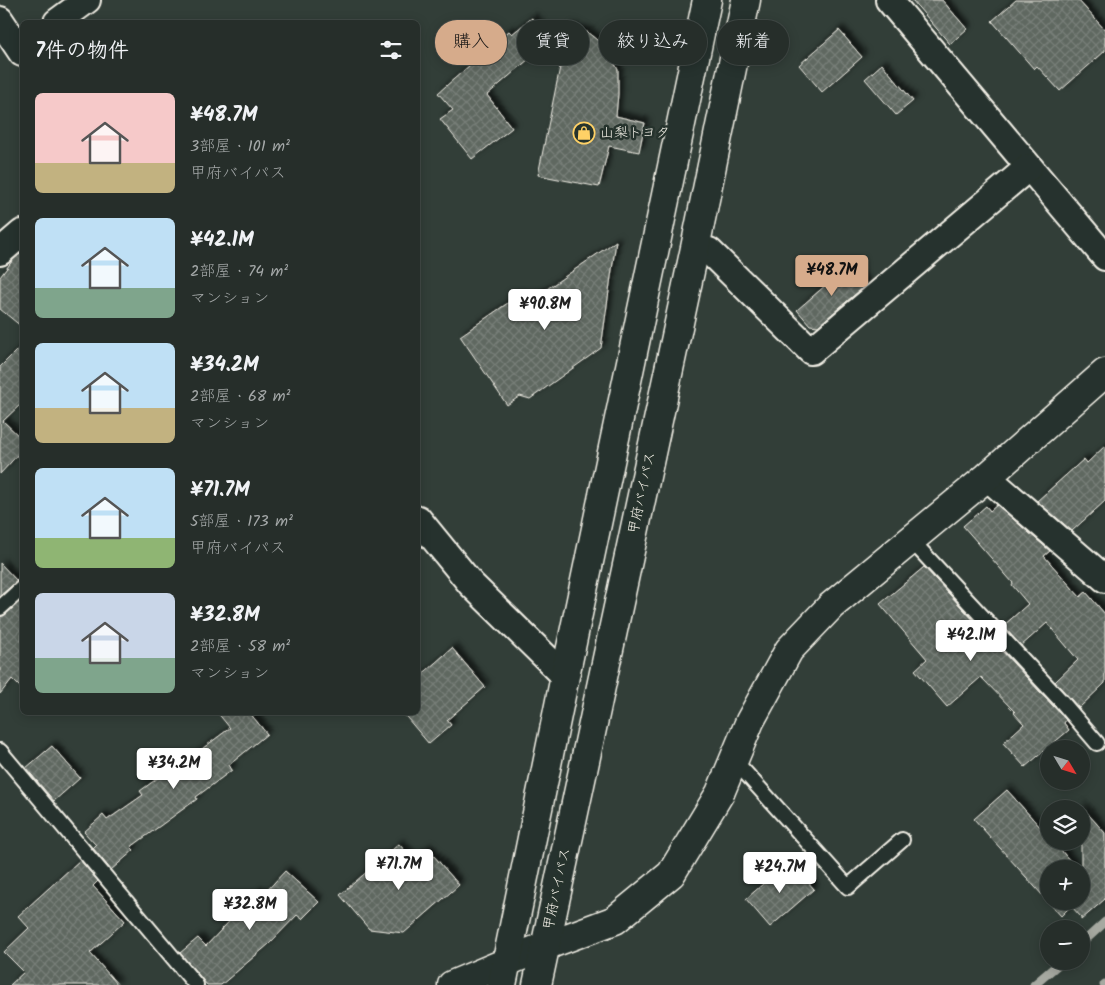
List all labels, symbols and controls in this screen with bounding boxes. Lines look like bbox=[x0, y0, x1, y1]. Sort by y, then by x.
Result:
chip: 購入 bbox=[435, 20, 507, 65]
chip: 賃貸 bbox=[517, 20, 589, 65]
chip: 絞り込み bbox=[599, 20, 707, 65]
chip: 新着 bbox=[717, 20, 789, 65]
text: 7件の物件 bbox=[35, 35, 129, 68]
icon: filters bbox=[377, 36, 405, 64]
text: ¥48.7M bbox=[190, 99, 258, 132]
icon: home bbox=[75, 113, 135, 173]
shop icon: 山梨トヨタ bbox=[572, 121, 596, 145]
place label: 山梨トヨタ bbox=[600, 122, 670, 144]
text: 3部屋 · 101 m² bbox=[190, 134, 290, 159]
text: 甲府バイパス bbox=[190, 161, 286, 186]
text: ¥42.1M bbox=[190, 224, 254, 257]
icon: home bbox=[75, 238, 135, 298]
pin: ¥48.7M bbox=[791, 254, 873, 297]
text: ¥48.7M bbox=[806, 258, 858, 283]
text: 2部屋 · 74 m² bbox=[190, 259, 288, 284]
text: マンション bbox=[190, 286, 269, 311]
pin: ¥90.8M bbox=[504, 288, 586, 331]
text: ¥90.8M bbox=[519, 292, 571, 317]
text: ¥34.2M bbox=[190, 349, 259, 382]
icon: home bbox=[75, 363, 135, 423]
text: 2部屋 · 68 m² bbox=[190, 384, 291, 409]
text: マンション bbox=[190, 411, 269, 436]
street label: 甲府バイパス bbox=[623, 450, 661, 536]
text: ¥71.7M bbox=[190, 474, 250, 507]
icon: home bbox=[75, 488, 135, 548]
text: 5部屋 · 173 m² bbox=[190, 509, 293, 534]
text: 甲府バイパス bbox=[190, 536, 286, 561]
text: ¥32.8M bbox=[190, 599, 260, 632]
icon: home bbox=[75, 613, 135, 673]
pin: ¥42.1M bbox=[930, 620, 1012, 662]
text: ¥42.1M bbox=[947, 623, 995, 648]
text: 2部屋 · 58 m² bbox=[190, 634, 290, 659]
text: マンション bbox=[190, 661, 269, 686]
north arrow bbox=[1040, 740, 1090, 790]
map controls bbox=[1040, 740, 1090, 970]
pin: ¥34.2M bbox=[133, 748, 215, 790]
text: ¥34.2M bbox=[148, 751, 200, 776]
button: layers bbox=[1040, 800, 1090, 850]
street label: 甲府バイパス bbox=[538, 846, 576, 932]
pin: ¥71.7M bbox=[358, 848, 440, 891]
text: ¥71.7M bbox=[376, 852, 422, 877]
pin: ¥24.7M bbox=[739, 852, 821, 894]
text: ¥24.7M bbox=[754, 855, 806, 880]
button: + bbox=[1040, 860, 1090, 910]
pin: ¥32.8M bbox=[209, 888, 291, 931]
text: ¥32.8M bbox=[223, 892, 277, 917]
button: − bbox=[1040, 920, 1090, 970]

